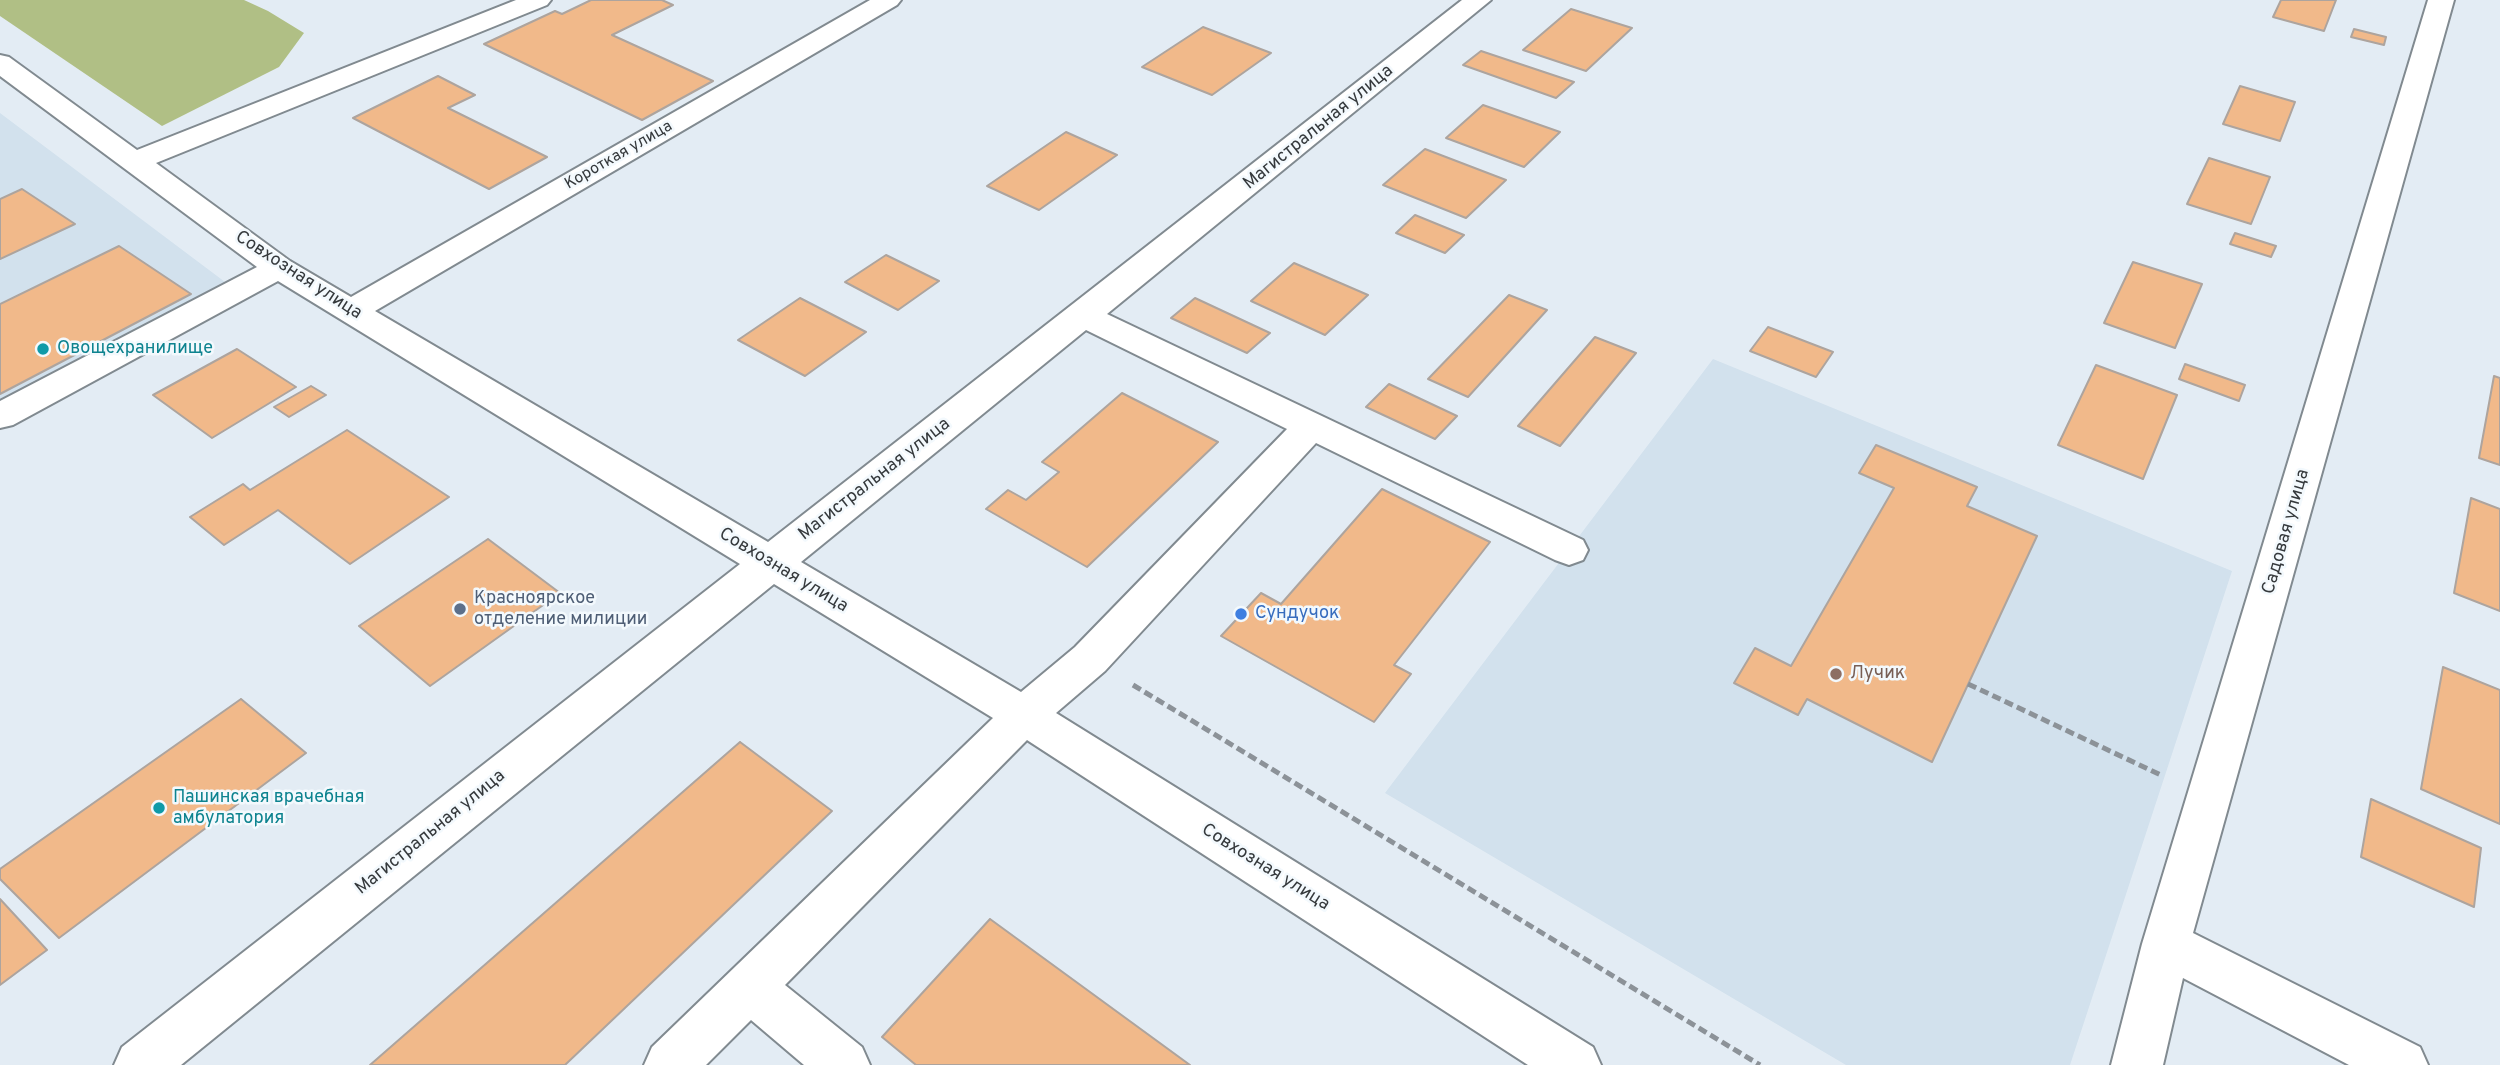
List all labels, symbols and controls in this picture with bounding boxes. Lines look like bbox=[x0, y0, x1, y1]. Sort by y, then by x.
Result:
street label: Магистральная улица bbox=[1240, 61, 1398, 195]
street label: Короткая улица bbox=[562, 117, 676, 195]
street label: Совхозная улица bbox=[230, 227, 366, 325]
place label: Овощехранилище bbox=[57, 338, 213, 360]
marker: Овощехранилище bbox=[35, 341, 51, 357]
street label: Магистральная улица bbox=[795, 414, 955, 546]
street label: Садовая улица bbox=[2259, 467, 2315, 597]
street label: Совхозная улица bbox=[714, 524, 852, 618]
place label: Красноярское отделение милиции bbox=[474, 588, 647, 630]
marker: Красноярское отделение милиции bbox=[452, 601, 468, 617]
place label: Сундучок bbox=[1255, 603, 1339, 625]
marker: Сундучок bbox=[1233, 606, 1249, 622]
place label: Лучик bbox=[1850, 663, 1905, 685]
marker: Лучик bbox=[1828, 666, 1844, 682]
street label: Магистральная улица bbox=[352, 766, 510, 900]
place label: Пашинская врачебная амбулатория bbox=[173, 787, 364, 830]
marker: Пашинская врачебная амбулатория bbox=[151, 800, 167, 816]
street label: Совхозная улица bbox=[1197, 820, 1333, 916]

